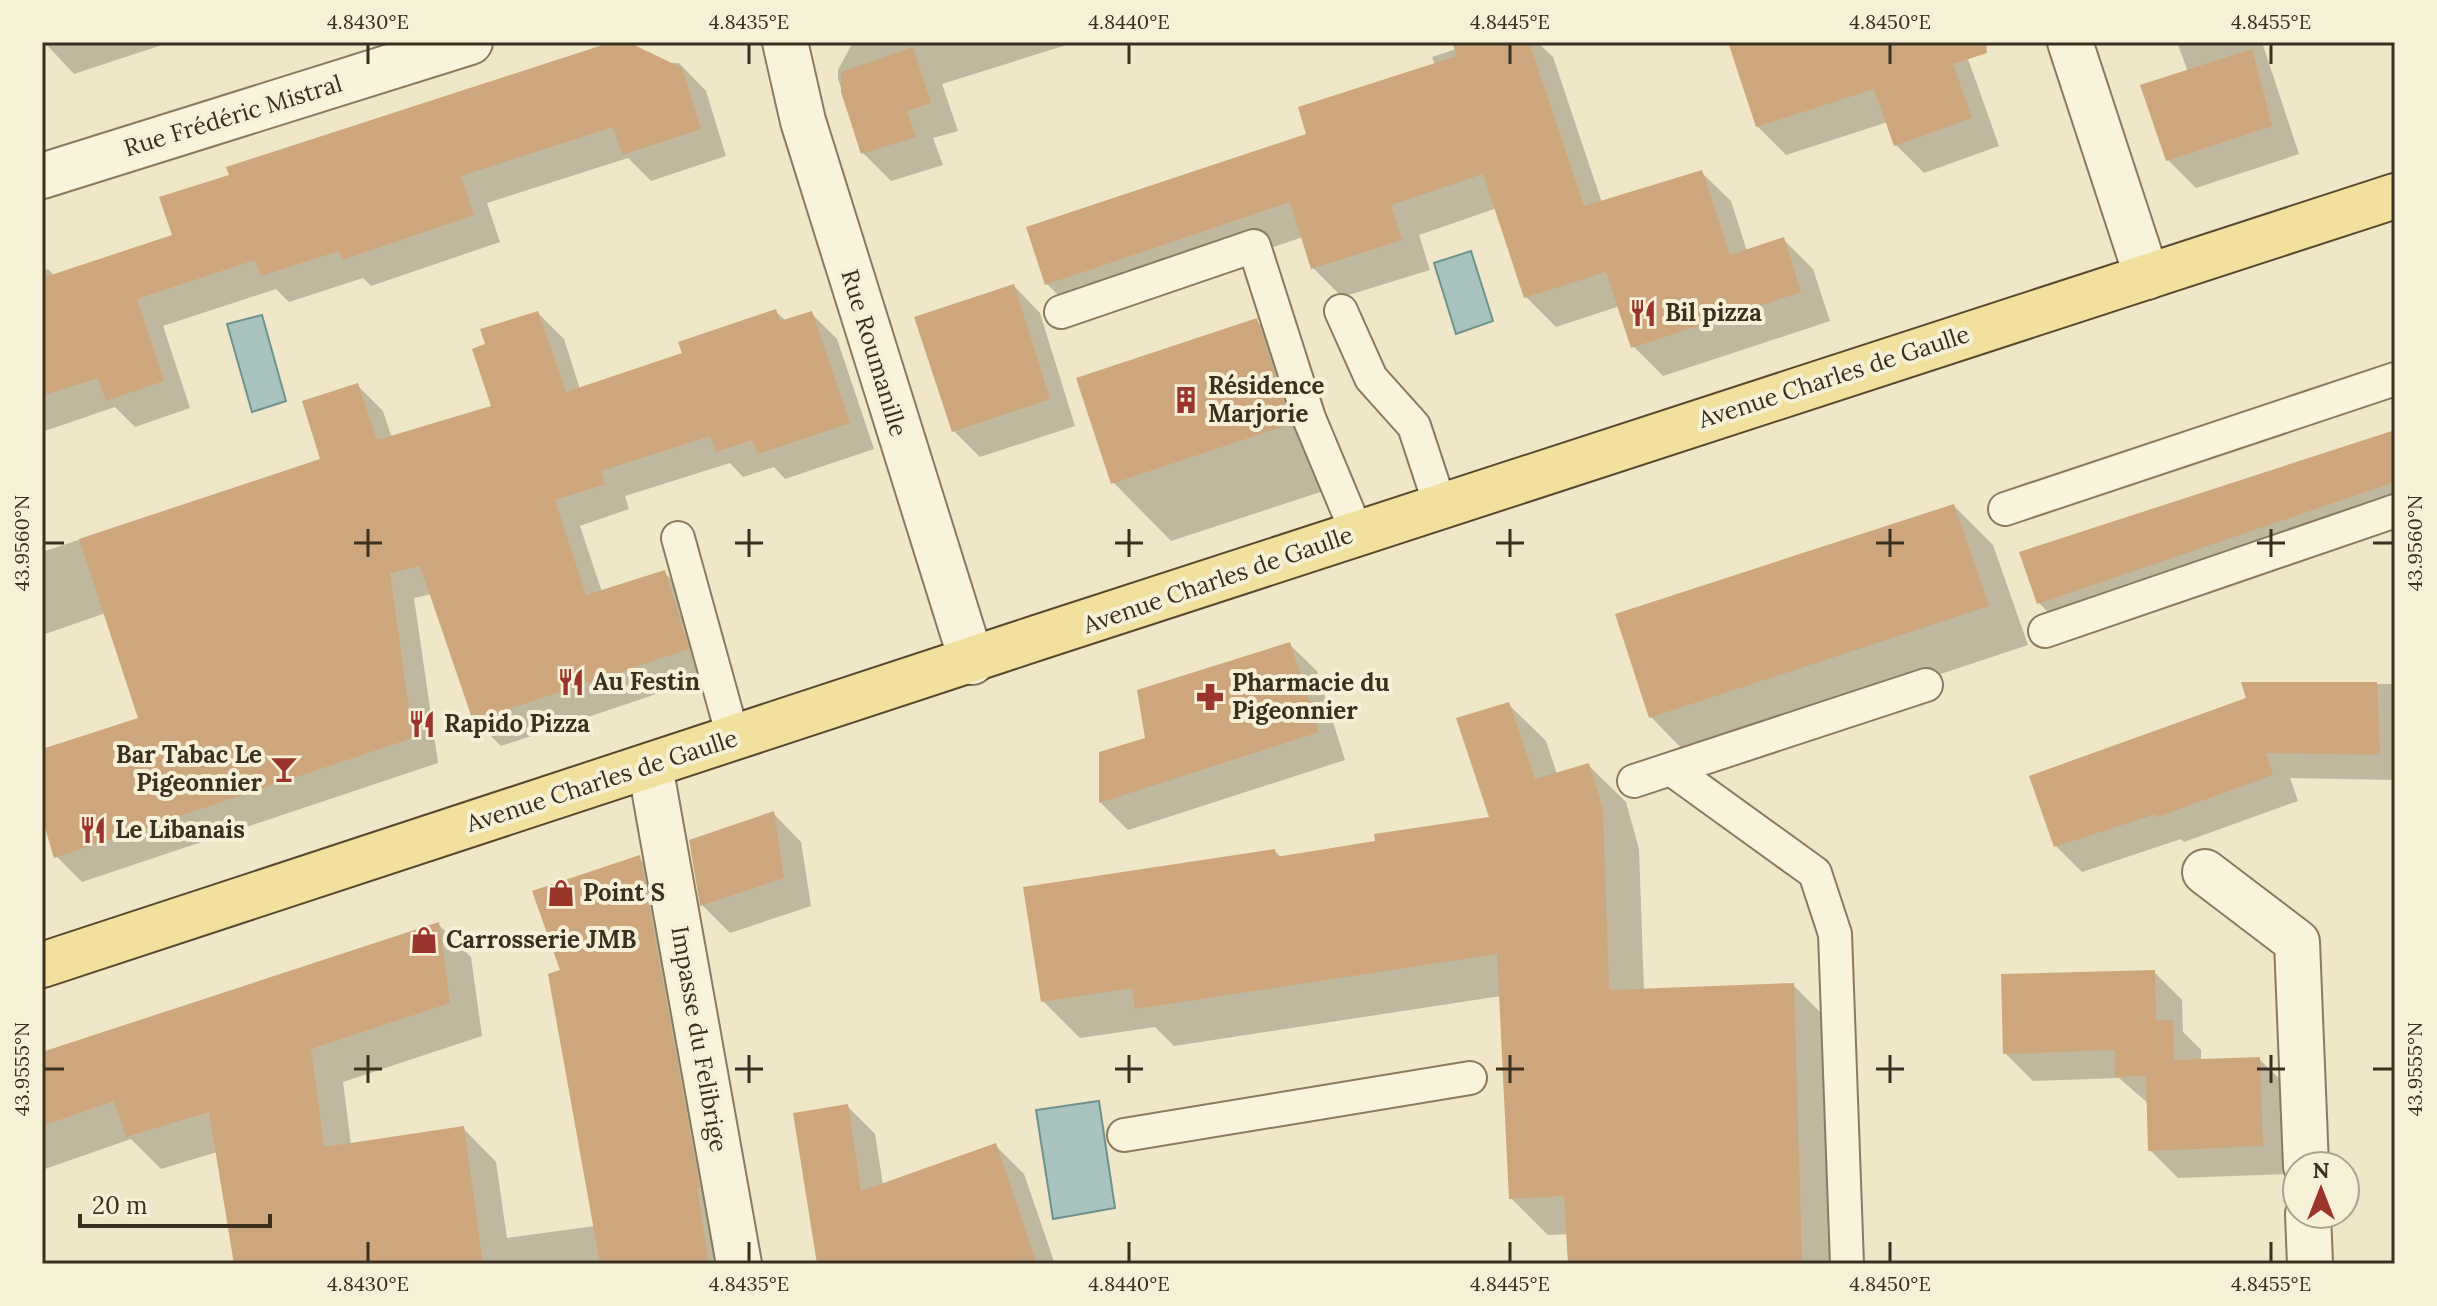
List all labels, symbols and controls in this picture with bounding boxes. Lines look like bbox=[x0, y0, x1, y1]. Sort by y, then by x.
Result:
text: 4.8430°E bbox=[327, 9, 409, 34]
text: 4.8435°E bbox=[709, 9, 789, 34]
text: 4.8440°E bbox=[1088, 9, 1170, 34]
text: 4.8445°E bbox=[1470, 9, 1550, 34]
text: 4.8450°E bbox=[1849, 9, 1931, 34]
text: 4.8455°E bbox=[2231, 9, 2311, 34]
street label: Rue Frédéric Mistral bbox=[120, 68, 346, 163]
street label: Rue Roumanille bbox=[834, 265, 915, 440]
place label: Bil pizza bbox=[1665, 297, 1762, 328]
restaurant icon: Bil pizza bbox=[1628, 298, 1658, 328]
street label: Avenue Charles de Gaulle bbox=[1693, 318, 1973, 435]
place label: Résidence Marjorie bbox=[1208, 370, 1324, 429]
building icon: Résidence Marjorie bbox=[1171, 385, 1201, 415]
text: 43.9560°N bbox=[9, 495, 34, 591]
text: 43.9560°N bbox=[2402, 495, 2427, 591]
street label: Avenue Charles de Gaulle bbox=[1078, 519, 1357, 641]
place label: Au Festin bbox=[593, 666, 700, 697]
restaurant icon: Au Festin bbox=[556, 667, 586, 697]
place label: Pharmacie du Pigeonnier bbox=[1232, 667, 1390, 726]
pharmacy icon: Pharmacie du Pigeonnier bbox=[1195, 682, 1225, 712]
place label: Rapido Pizza bbox=[444, 708, 590, 739]
restaurant icon: Rapido Pizza bbox=[407, 709, 437, 739]
street label: Avenue Charles de Gaulle bbox=[461, 722, 741, 839]
place label: Bar Tabac Le Pigeonnier bbox=[116, 739, 262, 798]
bar icon: Bar Tabac Le Pigeonnier bbox=[269, 754, 299, 784]
place label: Le Libanais bbox=[115, 814, 245, 845]
restaurant icon: Le Libanais bbox=[78, 815, 108, 845]
place label: Point S bbox=[583, 877, 665, 908]
shop icon: Point S bbox=[546, 878, 576, 908]
place label: Carrosserie JMB bbox=[446, 924, 636, 955]
street label: Impasse du Felibrige bbox=[664, 924, 735, 1154]
shop icon: Carrosserie JMB bbox=[409, 925, 439, 955]
text: 43.9555°N bbox=[9, 1022, 34, 1116]
text: 43.9555°N bbox=[2402, 1022, 2427, 1116]
north arrow bbox=[2281, 1150, 2361, 1230]
text: N bbox=[2312, 1156, 2330, 1184]
scale bar bbox=[80, 1178, 270, 1228]
text: 20 m bbox=[92, 1190, 148, 1221]
text: 4.8430°E bbox=[327, 1271, 409, 1296]
text: 4.8435°E bbox=[709, 1271, 789, 1296]
text: 4.8440°E bbox=[1088, 1271, 1170, 1296]
text: 4.8445°E bbox=[1470, 1271, 1550, 1296]
text: 4.8450°E bbox=[1849, 1271, 1931, 1296]
text: 4.8455°E bbox=[2231, 1271, 2311, 1296]

